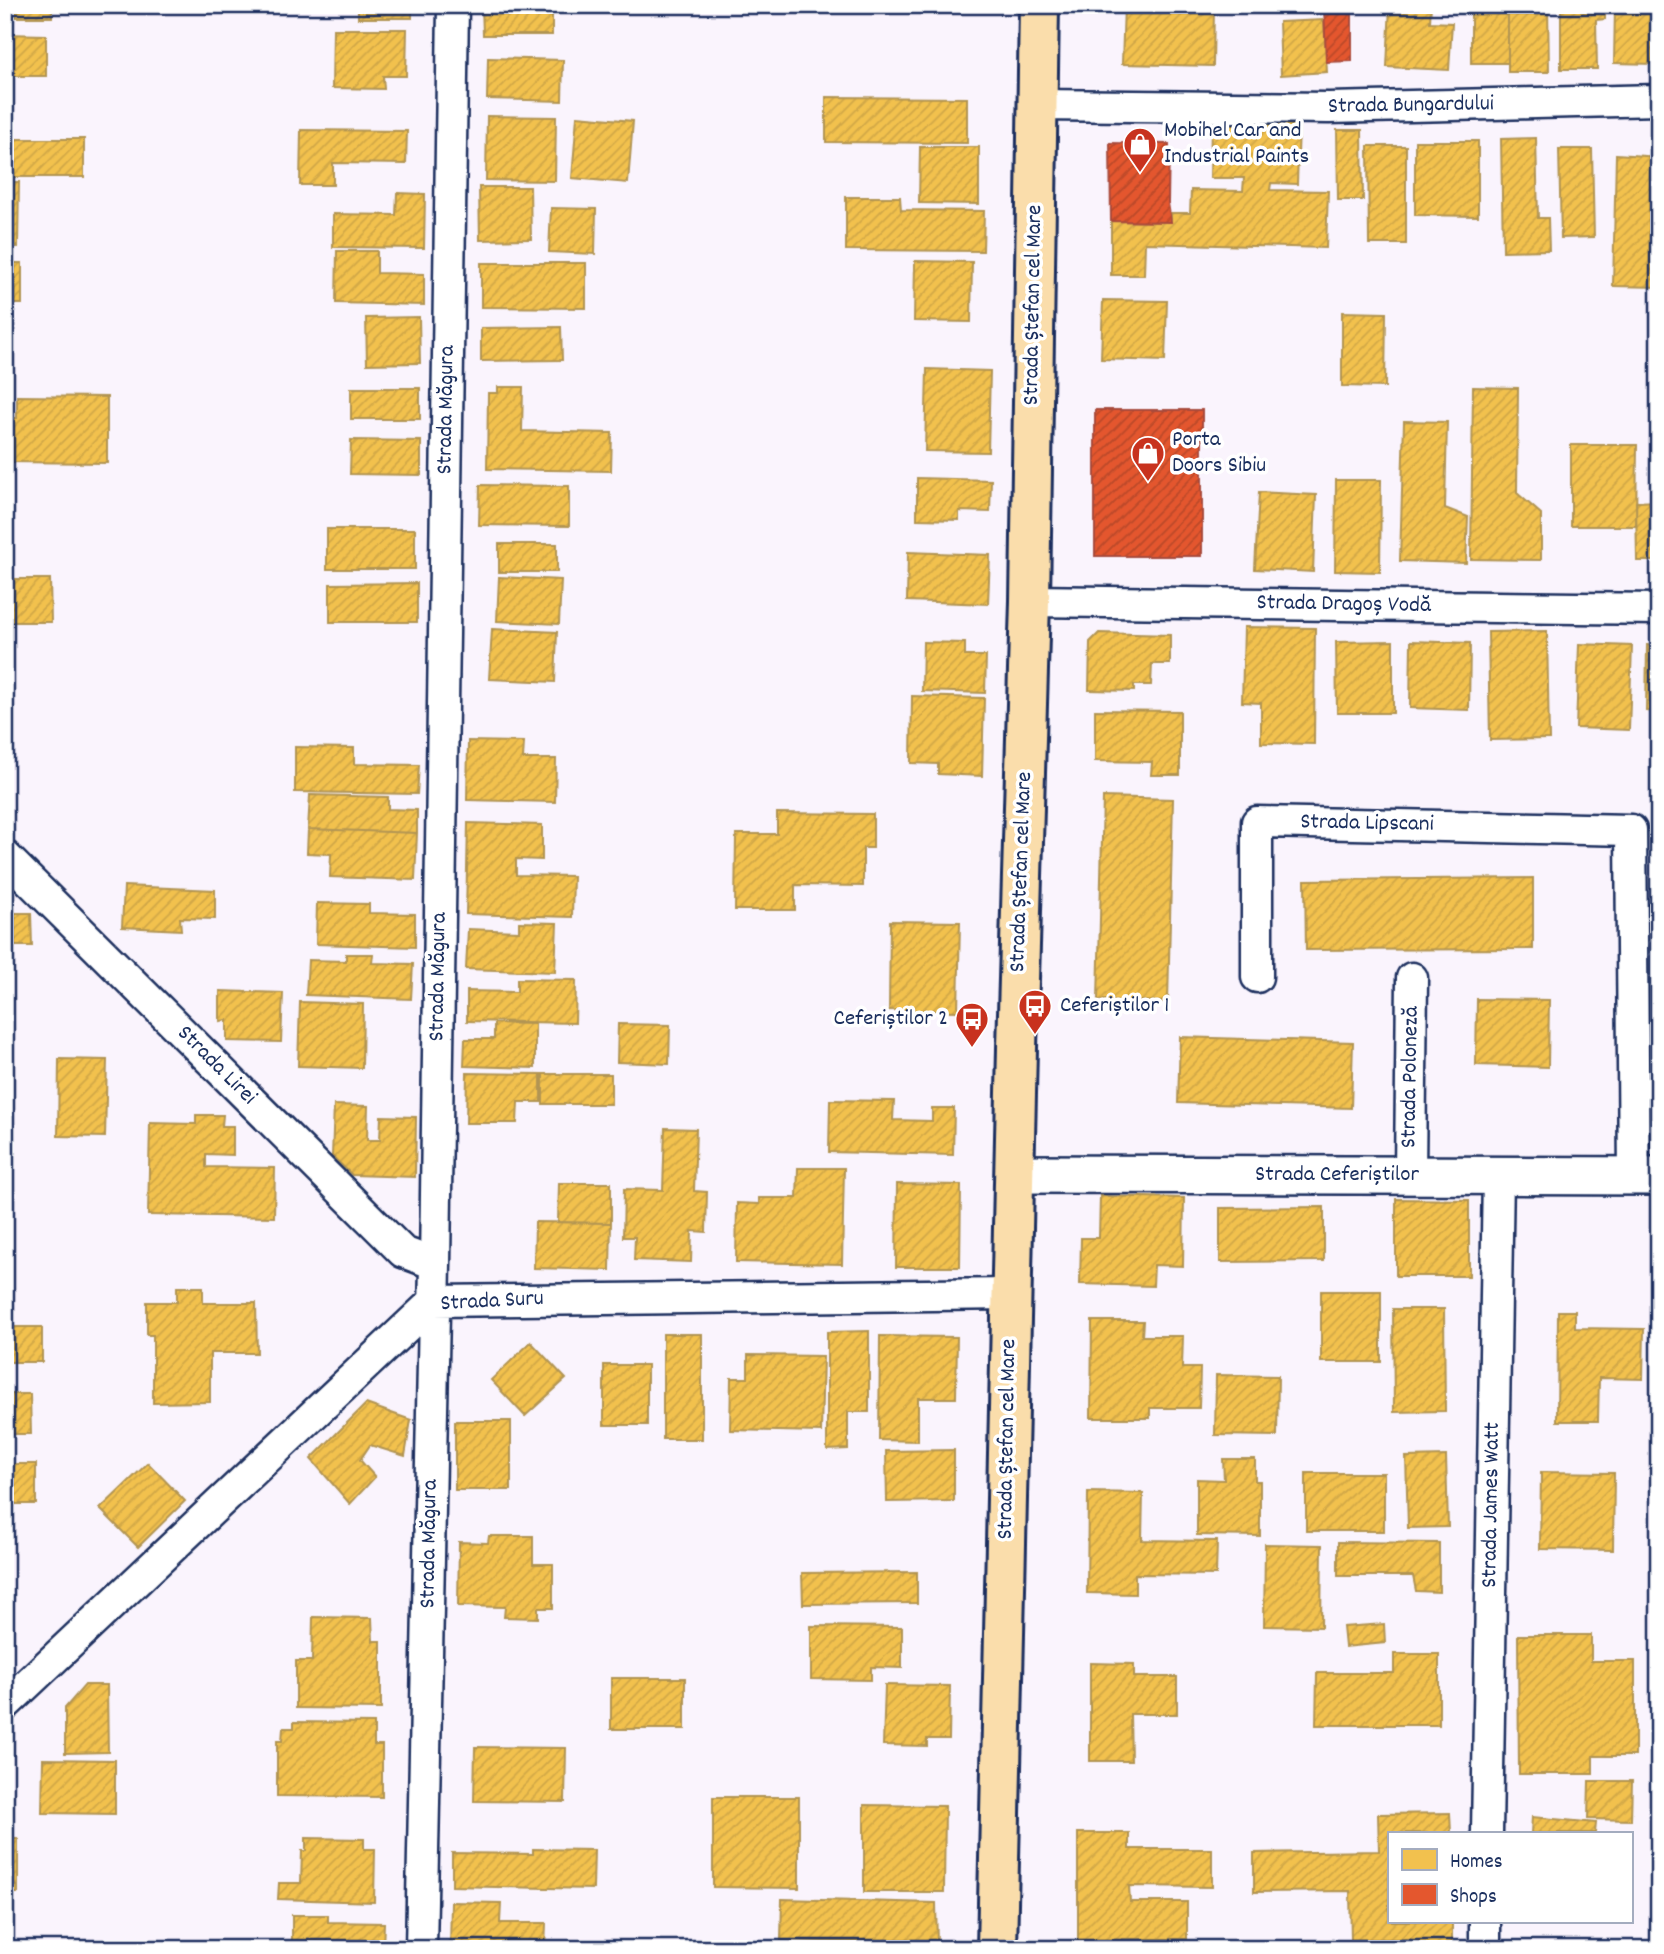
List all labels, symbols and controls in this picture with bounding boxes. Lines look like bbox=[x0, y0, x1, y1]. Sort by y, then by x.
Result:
street label: Strada Bungardului bbox=[1328, 88, 1494, 124]
place label: Mobihel Car and Industrial Paints bbox=[1164, 115, 1309, 174]
shop icon: Mobihel Car and Industrial Paints bbox=[1121, 125, 1159, 174]
street label: Strada Ștefan cel Mare bbox=[1016, 204, 1052, 406]
street label: Strada Măgura bbox=[429, 344, 465, 475]
place label: Porta Doors Sibiu bbox=[1172, 424, 1266, 483]
shop icon: Porta Doors Sibiu bbox=[1129, 434, 1167, 483]
street label: Strada Dragoș Vodă bbox=[1256, 587, 1432, 623]
street label: Strada Ștefan cel Mare bbox=[1002, 771, 1042, 973]
street label: Strada Lipscani bbox=[1300, 806, 1434, 842]
street label: Strada Măgura bbox=[421, 911, 457, 1042]
bus stop icon: Ceferiștilor 1 bbox=[1016, 987, 1054, 1036]
place label: Ceferiștilor 1 bbox=[1060, 990, 1169, 1023]
bus stop icon: Ceferiștilor 2 bbox=[953, 1000, 991, 1049]
place label: Ceferiștilor 2 bbox=[834, 1003, 948, 1036]
street label: Strada Poloneză bbox=[1393, 1005, 1429, 1148]
street label: Strada Lirei bbox=[169, 1019, 263, 1113]
street label: Strada Ceferiștilor bbox=[1255, 1159, 1419, 1192]
street label: Strada Suru bbox=[440, 1283, 544, 1321]
street label: Strada Ștefan cel Mare bbox=[990, 1338, 1026, 1540]
street label: Strada James Watt bbox=[1474, 1422, 1510, 1588]
street label: Strada Măgura bbox=[412, 1478, 448, 1609]
legend bbox=[1388, 1832, 1632, 1923]
text: Homes bbox=[1450, 1848, 1503, 1878]
text: Shops bbox=[1450, 1883, 1497, 1913]

